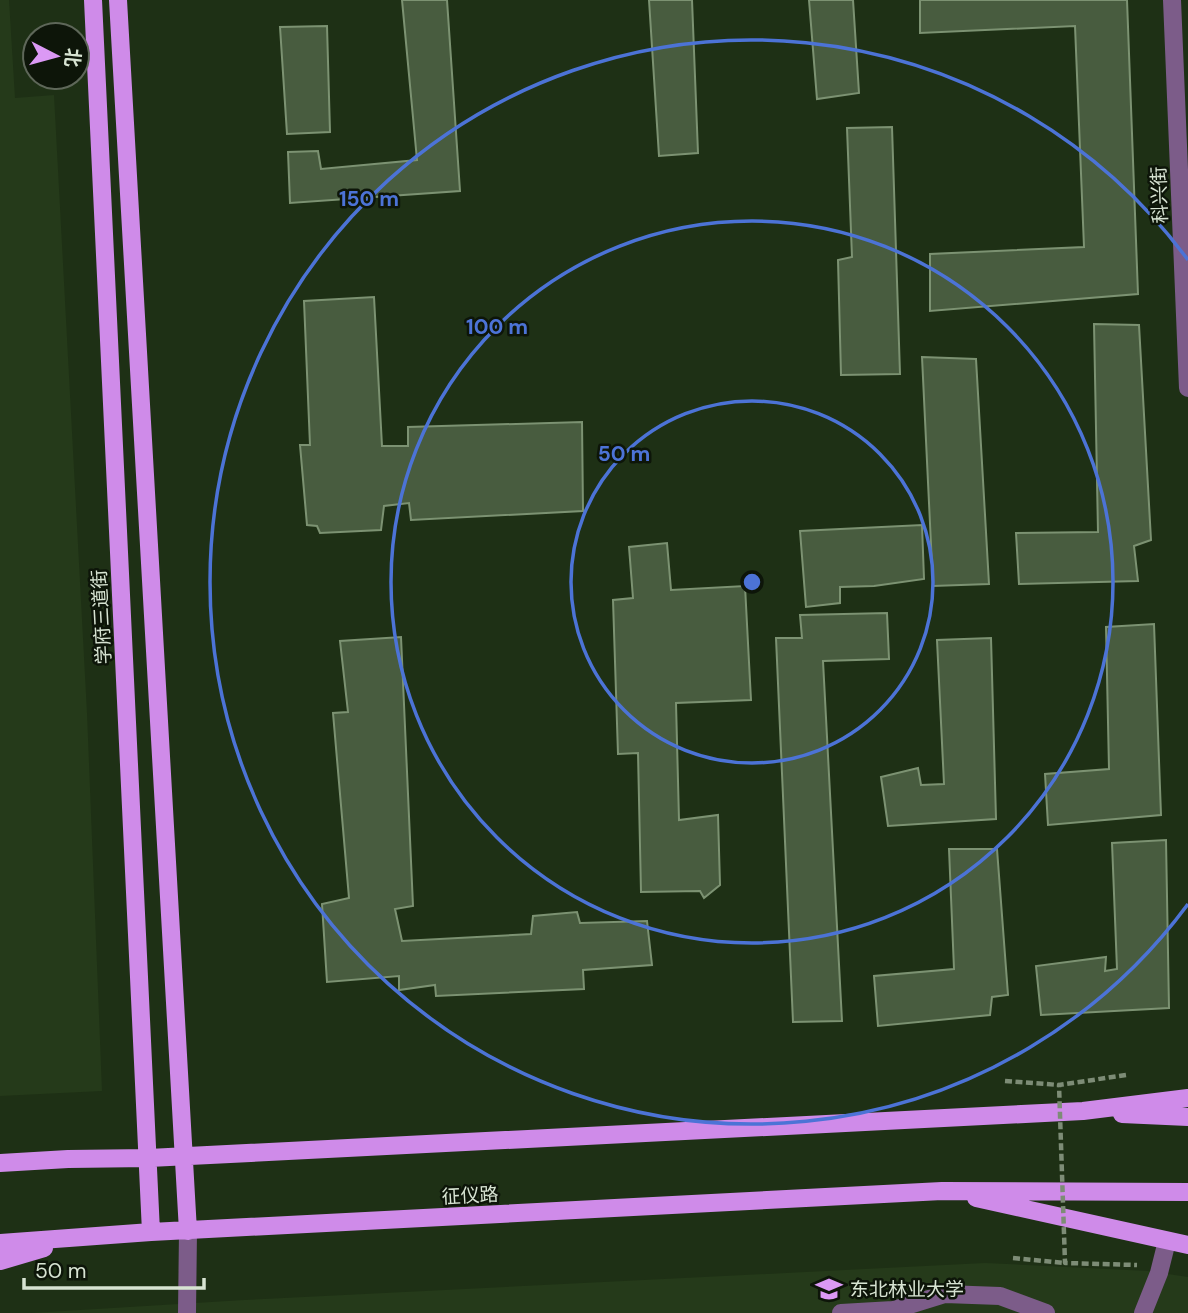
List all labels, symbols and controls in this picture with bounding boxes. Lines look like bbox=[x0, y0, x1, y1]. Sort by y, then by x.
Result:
north arrow bbox=[21, 21, 91, 91]
text: 北 bbox=[59, 47, 86, 68]
street label: 科兴街 bbox=[1146, 166, 1173, 224]
text: 150 m bbox=[339, 185, 399, 213]
text: 100 m bbox=[466, 313, 528, 341]
text: 50 m bbox=[598, 440, 650, 468]
street label: 学府三道街 bbox=[87, 569, 116, 665]
centre of rings bbox=[740, 570, 764, 594]
street label: 征仪路 bbox=[441, 1182, 499, 1209]
scale bar bbox=[24, 1246, 205, 1290]
text: 50 m bbox=[35, 1257, 86, 1285]
school or university icon: 东北林业大学 bbox=[814, 1274, 844, 1304]
place label: 东北林业大学 bbox=[850, 1277, 964, 1302]

